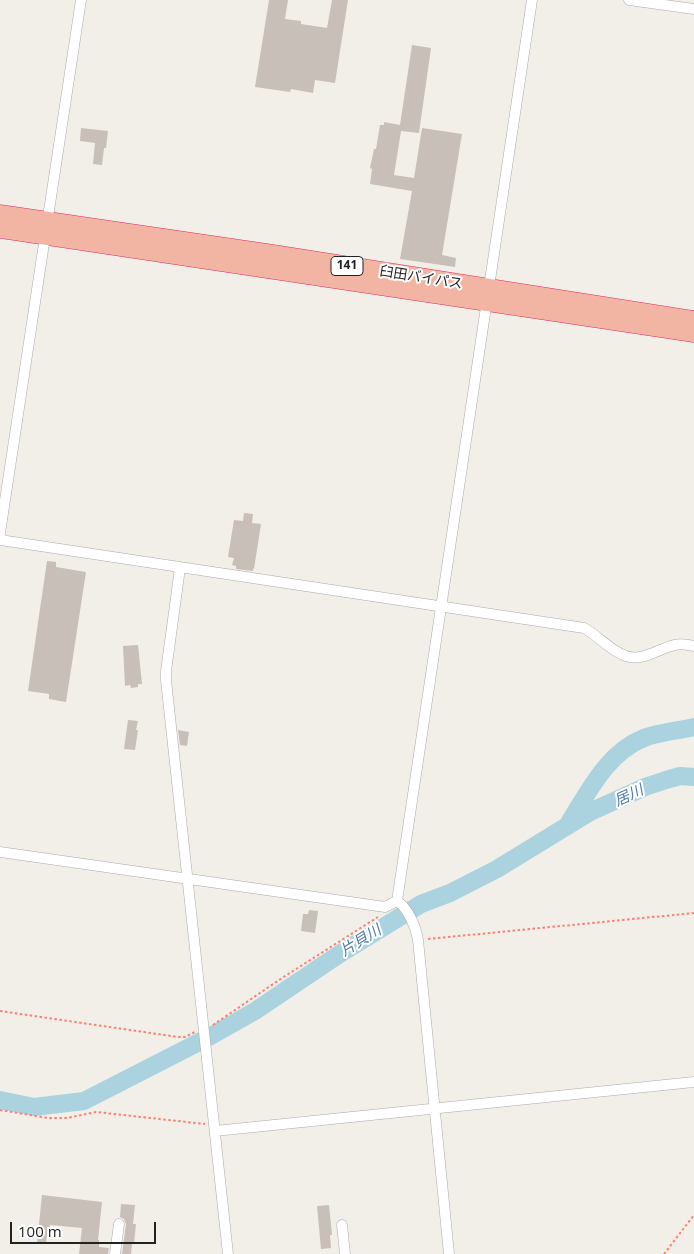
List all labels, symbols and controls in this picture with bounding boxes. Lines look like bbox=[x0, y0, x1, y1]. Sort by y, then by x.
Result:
road number: 141 bbox=[331, 256, 363, 276]
street label: 臼田バイパス bbox=[378, 263, 464, 293]
water label: 居川 bbox=[612, 782, 646, 810]
water label: 片貝川 bbox=[337, 921, 385, 961]
scale bar bbox=[12, 1212, 159, 1244]
text: 100 m bbox=[18, 1221, 62, 1241]

